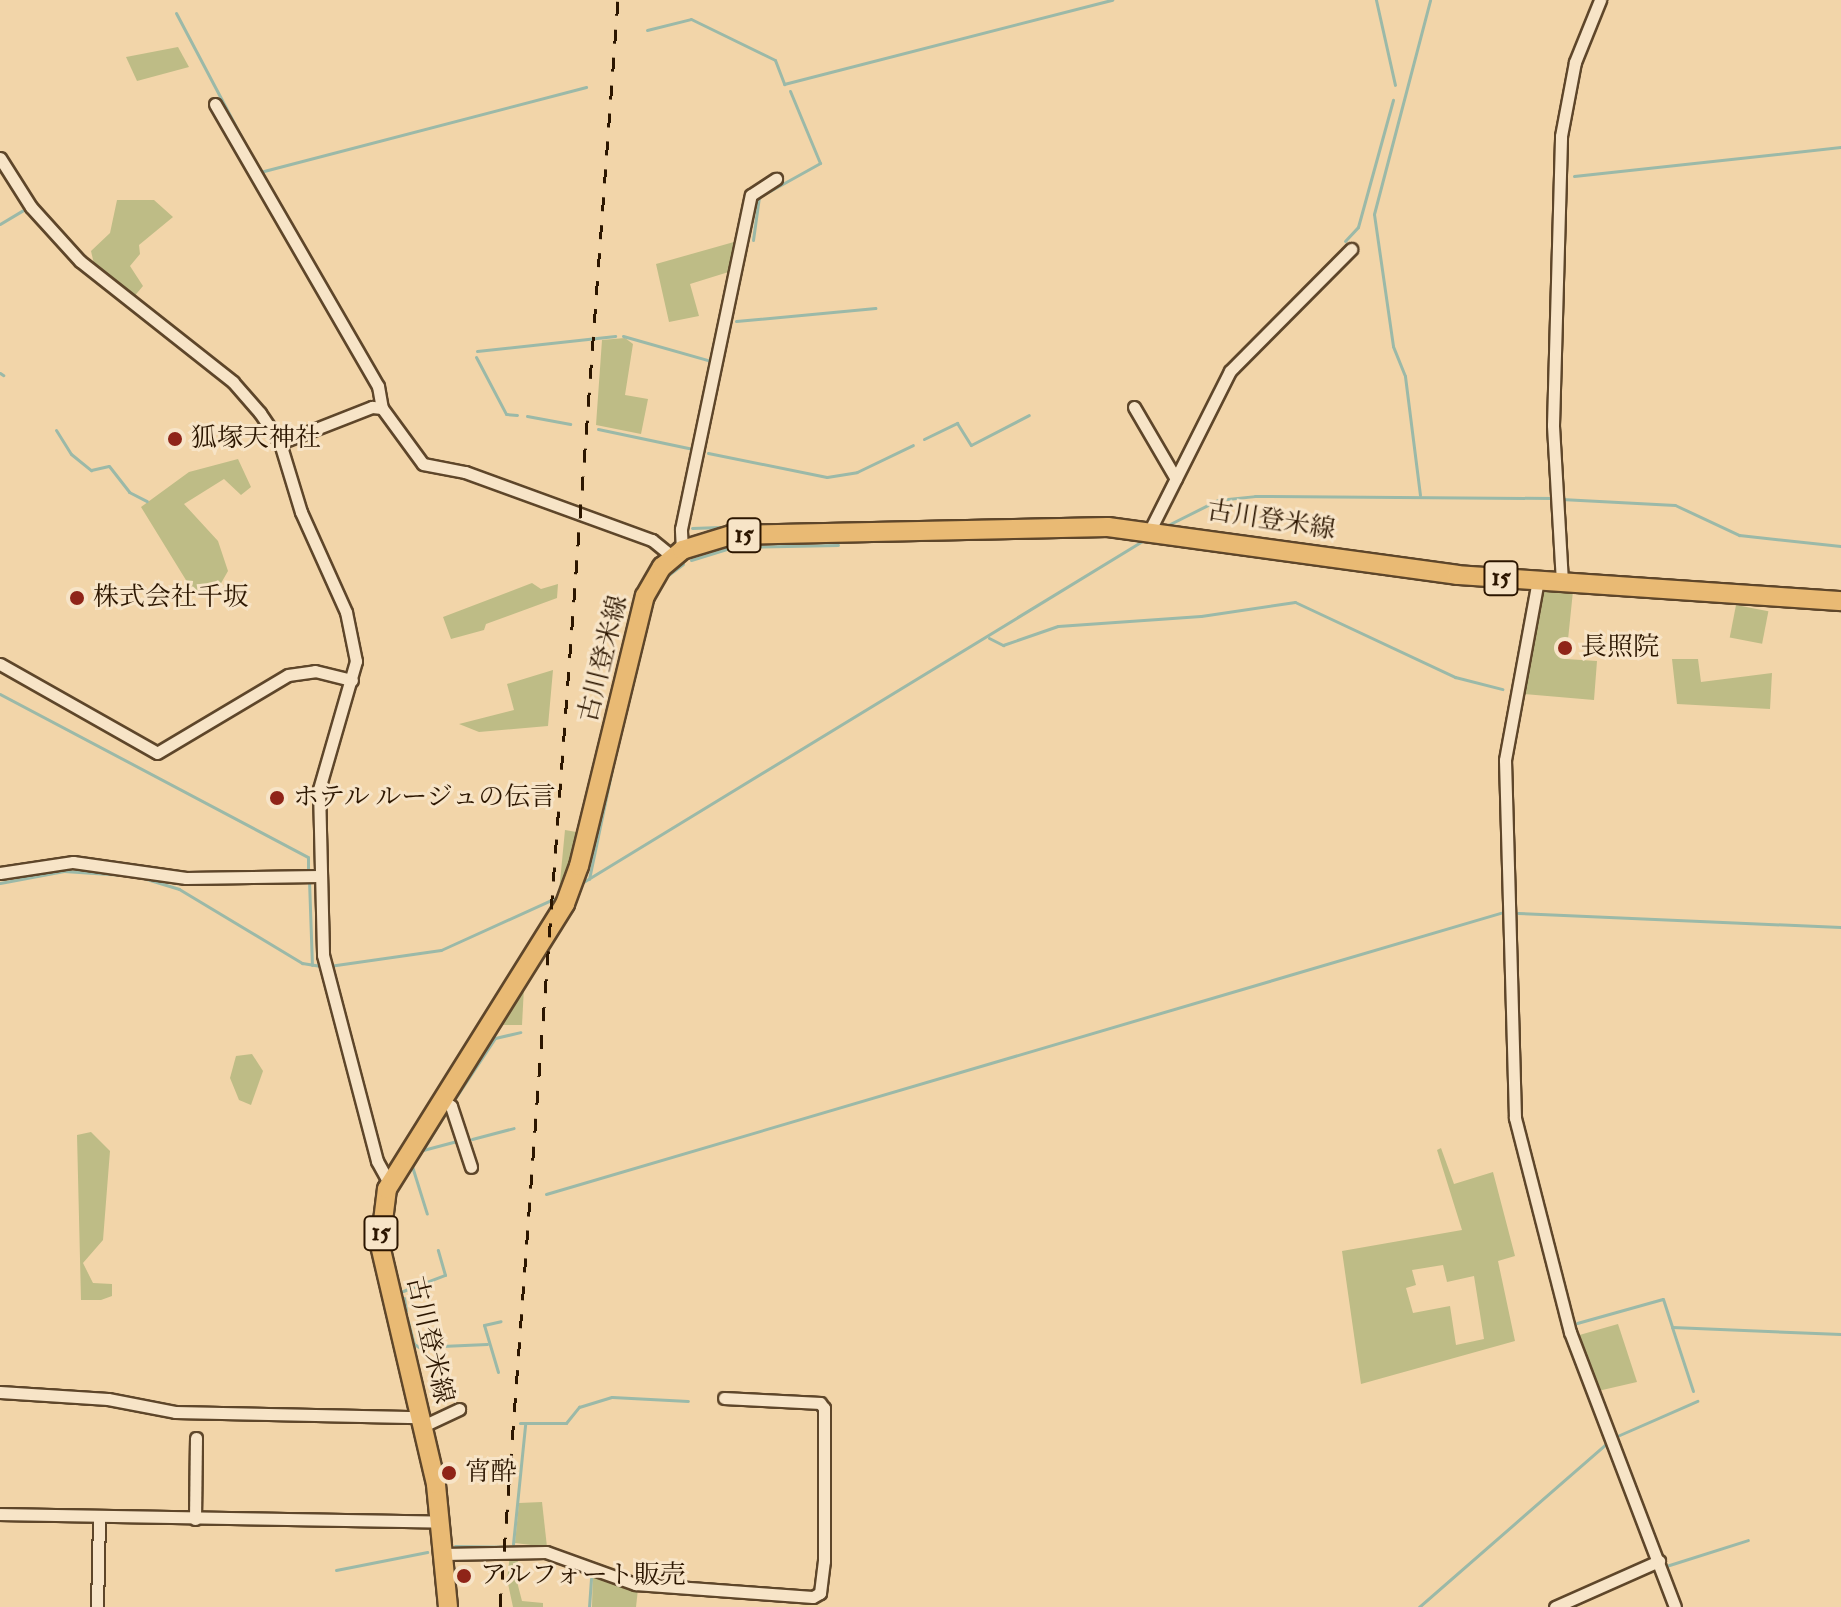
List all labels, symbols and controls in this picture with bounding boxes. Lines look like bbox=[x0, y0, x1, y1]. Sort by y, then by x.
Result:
place label: 狐塚天神社 bbox=[191, 423, 321, 455]
marker: 狐塚天神社 bbox=[166, 430, 184, 448]
street label: 古川登米線 bbox=[1204, 495, 1338, 547]
road number: 15 bbox=[726, 515, 762, 555]
road number: 15 bbox=[1483, 558, 1519, 598]
place label: 株式会社千坂 bbox=[93, 582, 249, 614]
marker: 株式会社千坂 bbox=[68, 589, 86, 607]
street label: 古川登米線 bbox=[573, 592, 635, 726]
place label: 長照院 bbox=[1581, 632, 1659, 664]
marker: 長照院 bbox=[1556, 639, 1574, 657]
place label: ホテル ルージュの伝言 bbox=[293, 782, 558, 814]
marker: ホテル ルージュの伝言 bbox=[268, 789, 286, 807]
road number: 15 bbox=[363, 1213, 399, 1253]
street label: 古川登米線 bbox=[399, 1273, 459, 1407]
place label: 宵酔 bbox=[465, 1457, 517, 1489]
marker: 宵酔 bbox=[440, 1464, 458, 1482]
place label: アルフォート販売 bbox=[480, 1560, 688, 1592]
marker: アルフォート販売 bbox=[455, 1567, 473, 1585]

